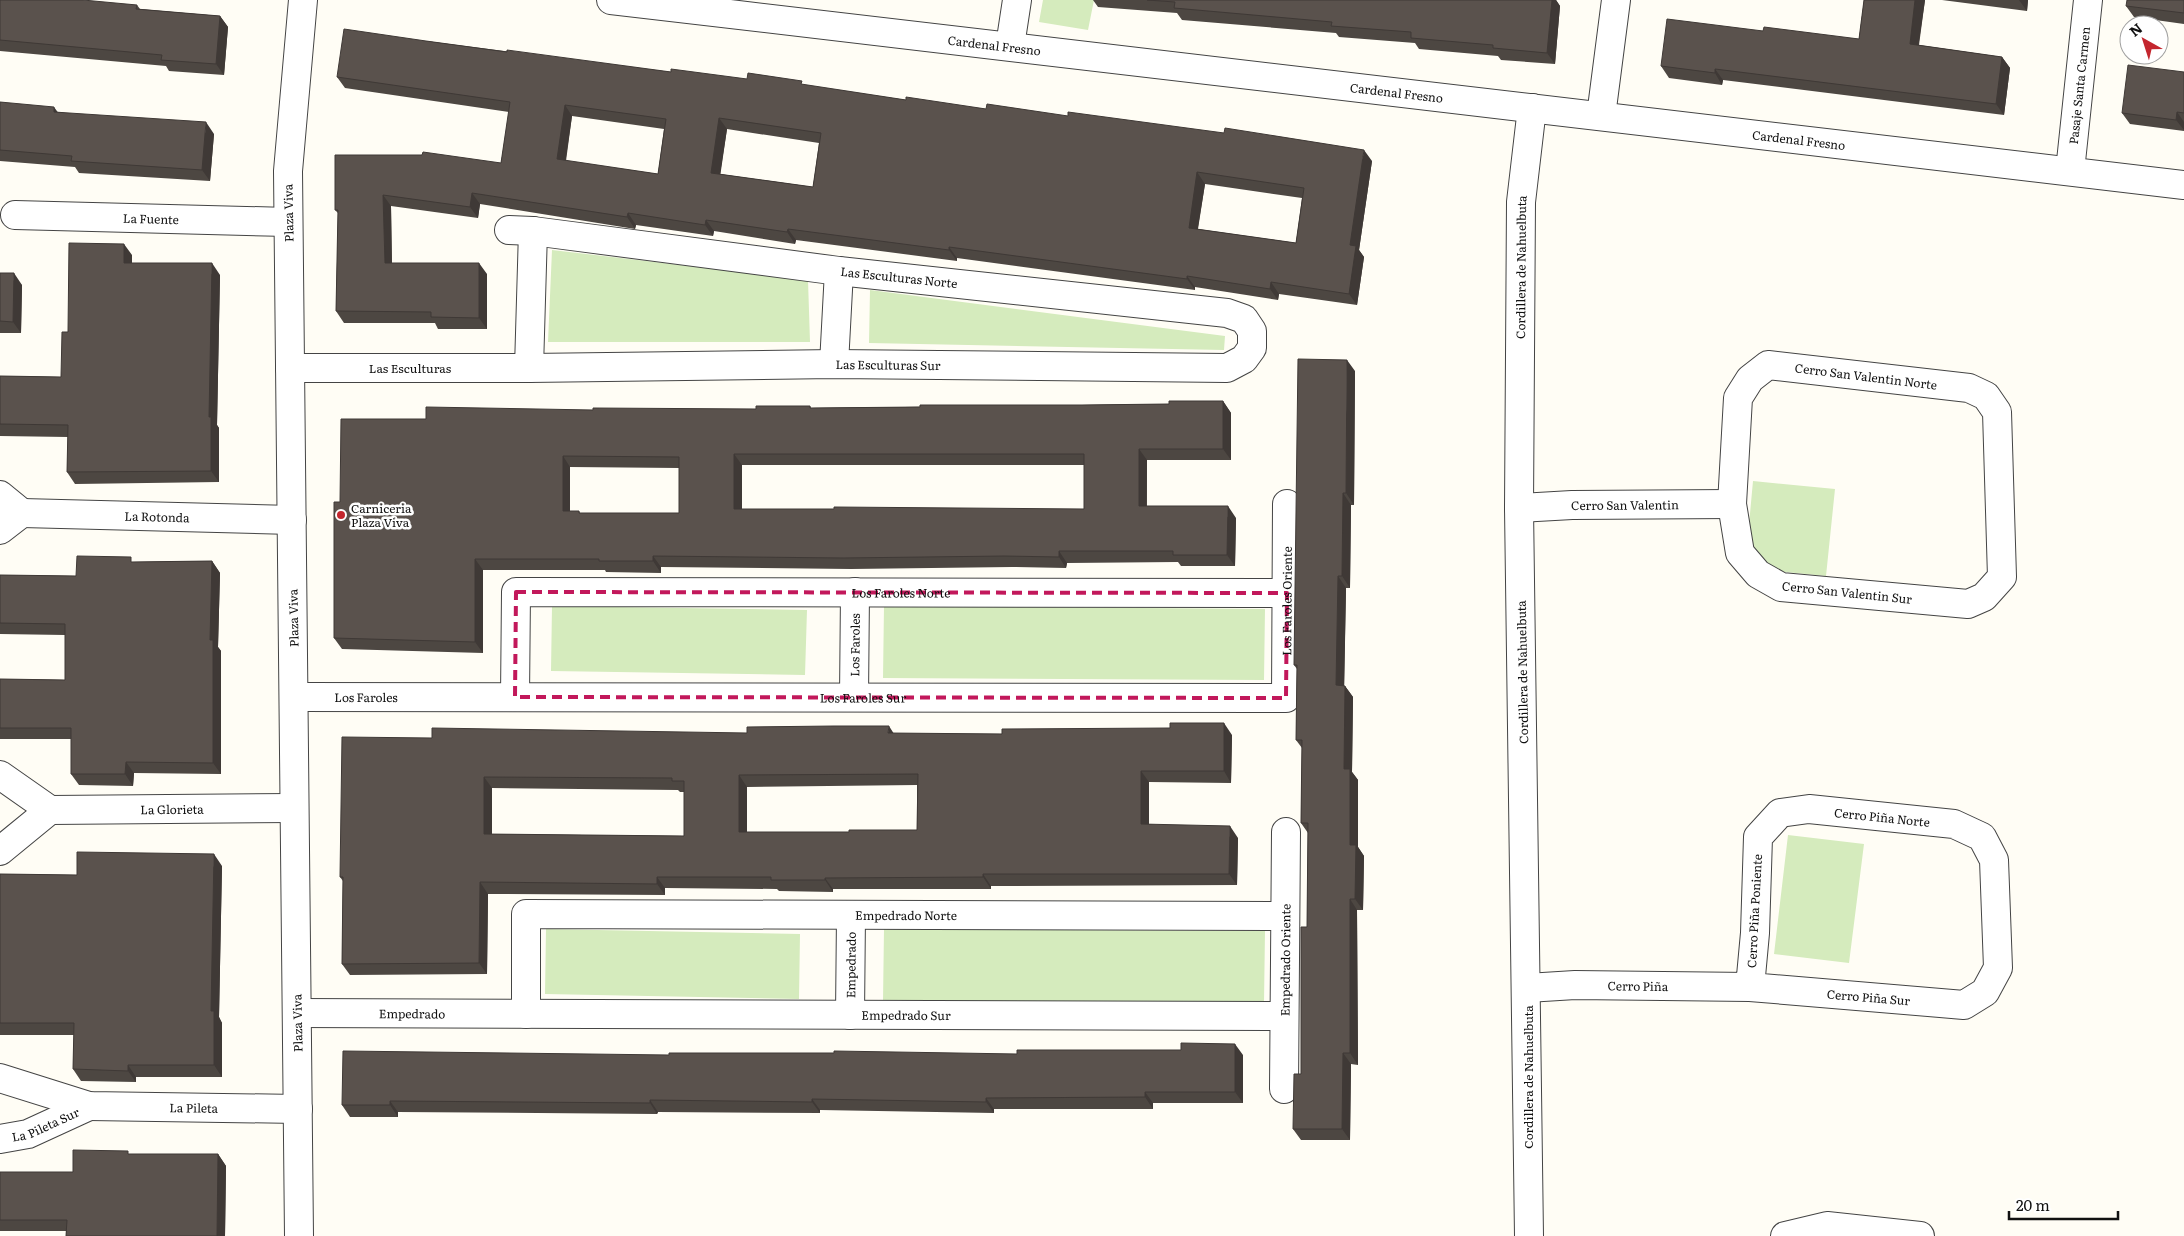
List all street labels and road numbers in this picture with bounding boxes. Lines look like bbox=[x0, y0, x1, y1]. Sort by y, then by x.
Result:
street label: Pasaje Santa Carmen bbox=[2064, 26, 2094, 145]
street label: Cardenal Fresno bbox=[947, 31, 1042, 59]
street label: Cardenal Fresno bbox=[1349, 78, 1444, 107]
street label: Cardenal Fresno bbox=[1751, 125, 1846, 154]
street label: Plaza Viva bbox=[278, 183, 298, 242]
street label: Cordillera de Nahuelbuta bbox=[1511, 194, 1531, 339]
street label: La Fuente bbox=[123, 209, 179, 228]
street label: Las Esculturas Norte bbox=[840, 262, 958, 292]
street label: Las Esculturas Sur bbox=[835, 355, 941, 374]
street label: Cerro San Valentin Norte bbox=[1794, 358, 1938, 394]
street label: Las Esculturas bbox=[369, 359, 452, 377]
street label: Cerro San Valentin bbox=[1571, 495, 1679, 514]
street label: La Rotonda bbox=[124, 507, 190, 526]
street label: Los Faroles Oriente bbox=[1277, 546, 1296, 656]
street label: Cerro San Valentin Sur bbox=[1781, 576, 1913, 608]
street label: Los Faroles Norte bbox=[852, 583, 950, 602]
street label: Plaza Viva bbox=[283, 588, 303, 647]
street label: Cordillera de Nahuelbuta bbox=[1512, 600, 1532, 744]
street label: Los Faroles bbox=[845, 613, 864, 677]
street label: Los Faroles bbox=[334, 688, 398, 706]
street label: Los Faroles Sur bbox=[820, 689, 906, 707]
street label: La Glorieta bbox=[140, 800, 204, 818]
street label: Cerro Piña Norte bbox=[1833, 803, 1931, 831]
street label: Cerro Piña Poniente bbox=[1742, 854, 1766, 968]
street label: Empedrado Oriente bbox=[1276, 904, 1294, 1016]
street label: Empedrado Norte bbox=[855, 906, 957, 924]
street label: Empedrado bbox=[841, 932, 860, 998]
street label: Cerro Piña bbox=[1607, 976, 1669, 995]
street label: Cerro Piña Sur bbox=[1826, 984, 1911, 1009]
street label: Plaza Viva bbox=[287, 993, 307, 1052]
street label: Empedrado bbox=[379, 1004, 445, 1022]
street label: Cordillera de Nahuelbuta bbox=[1519, 1005, 1537, 1149]
street label: Empedrado Sur bbox=[861, 1006, 951, 1024]
street label: La Pileta bbox=[169, 1098, 219, 1117]
street label: La Pileta Sur bbox=[10, 1103, 82, 1146]

